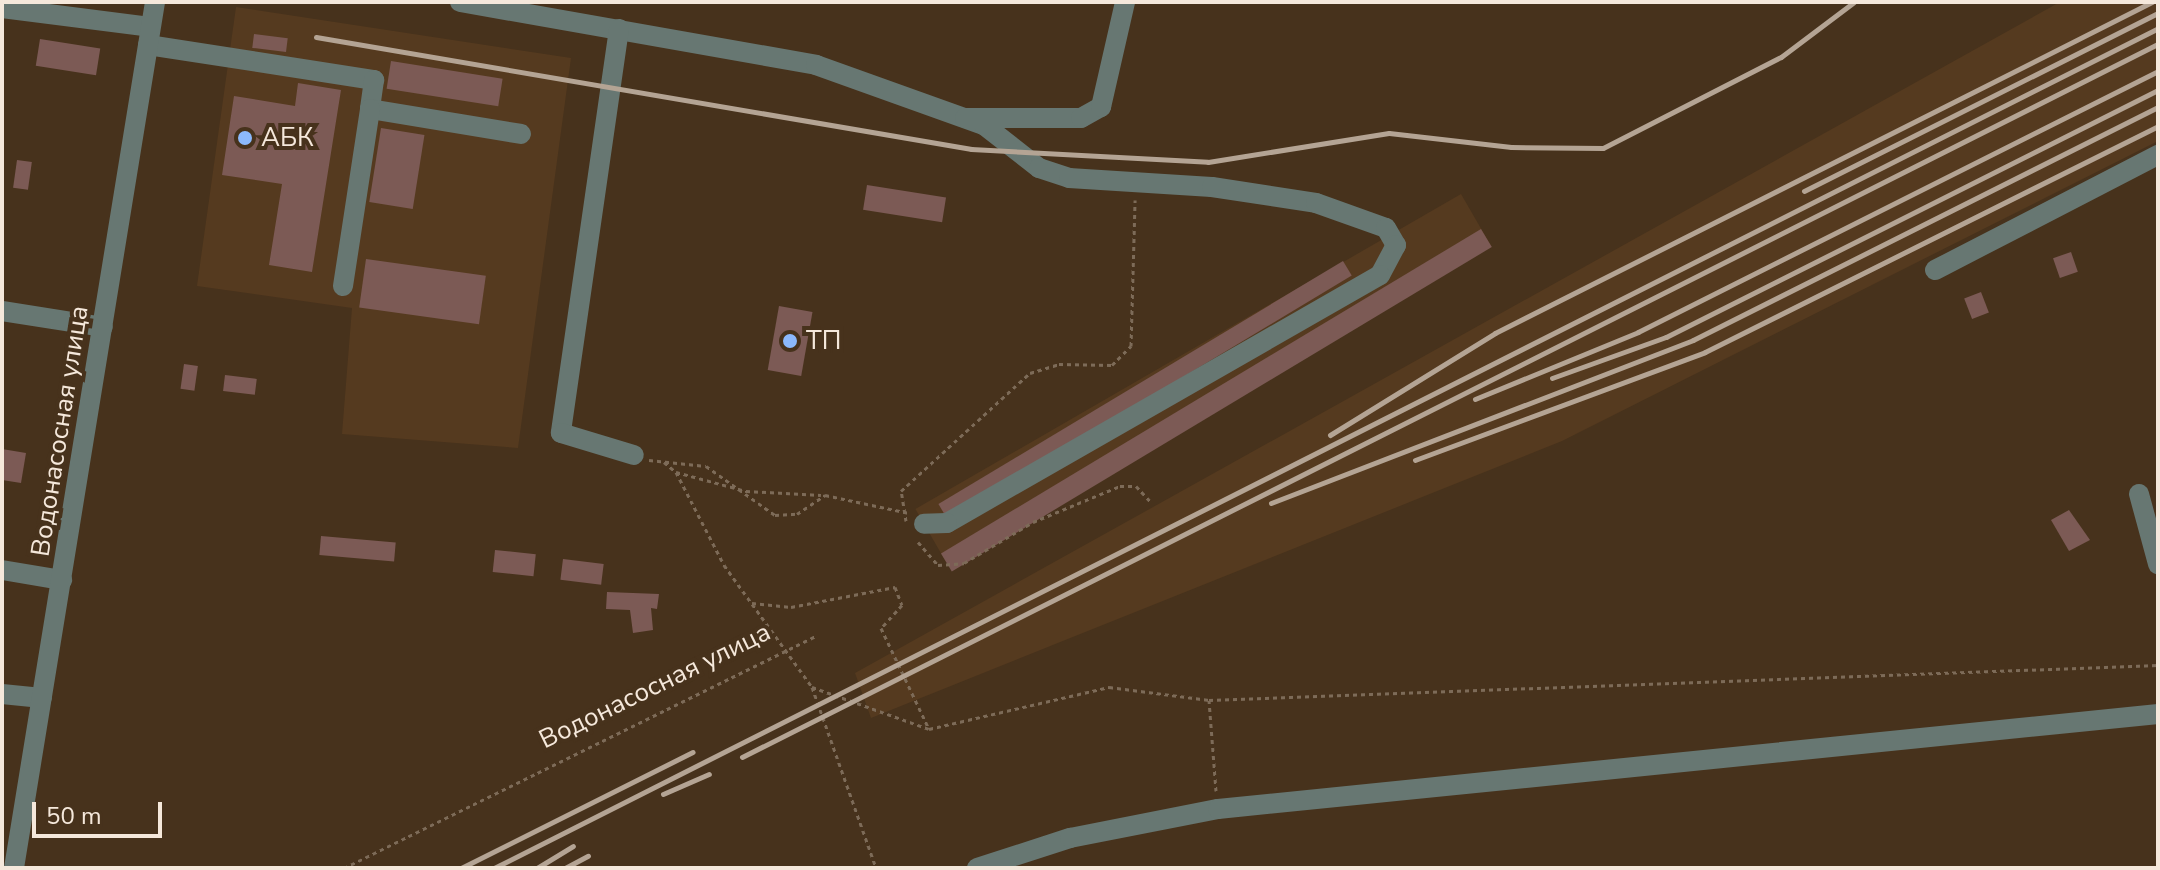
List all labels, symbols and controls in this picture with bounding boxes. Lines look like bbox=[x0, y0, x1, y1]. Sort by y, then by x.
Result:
place label: АБК bbox=[261, 122, 314, 154]
marker: АБК bbox=[236, 129, 254, 147]
street label: Водонасосная улица bbox=[25, 303, 95, 559]
place label: ТП bbox=[806, 325, 841, 357]
marker: ТП bbox=[781, 332, 799, 350]
street label: Водонасосная улица bbox=[534, 616, 776, 756]
scale bar bbox=[36, 786, 166, 836]
text: 50 m bbox=[46, 800, 102, 832]

